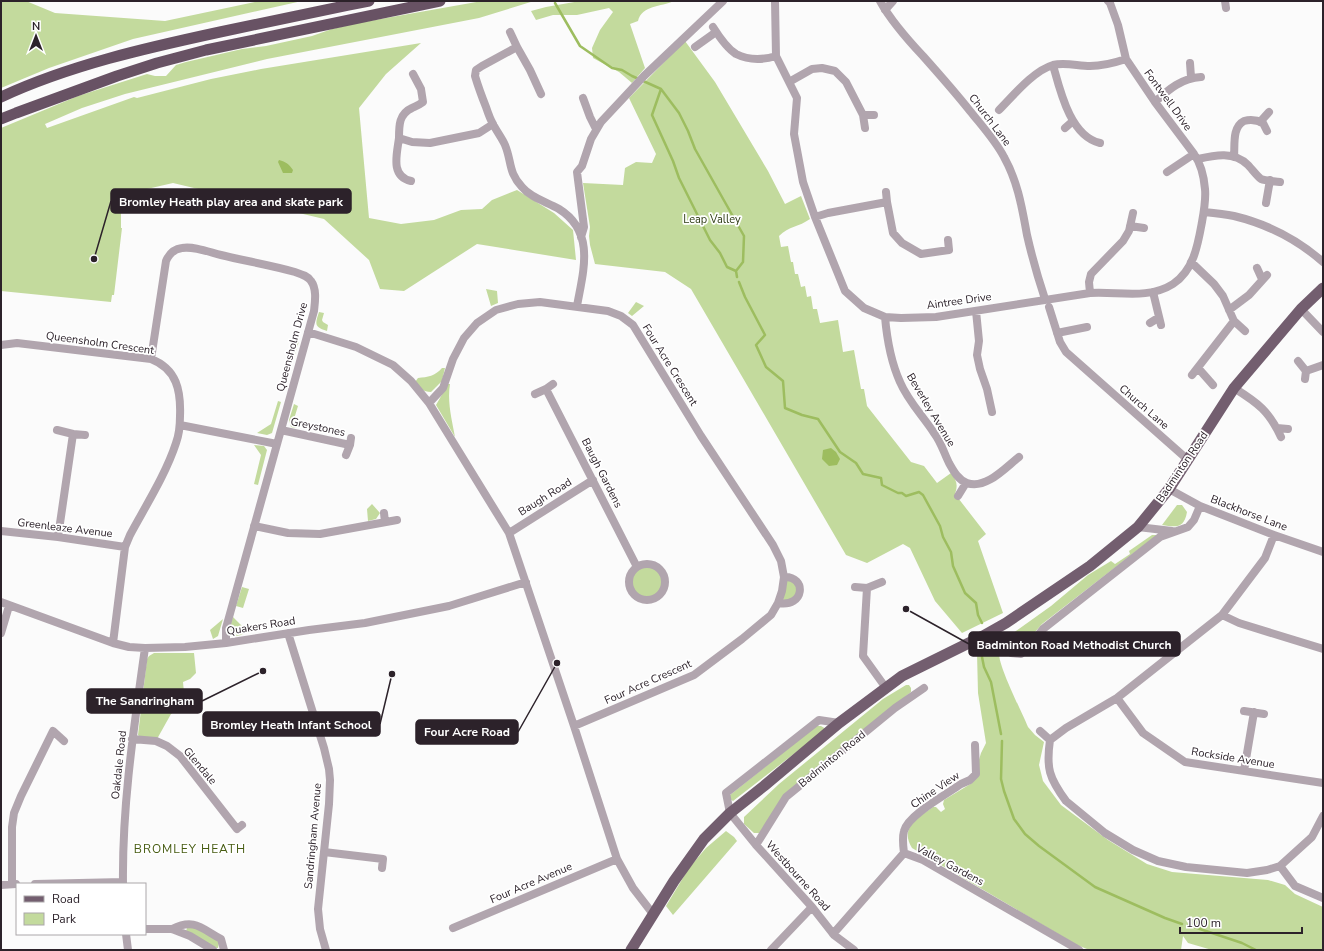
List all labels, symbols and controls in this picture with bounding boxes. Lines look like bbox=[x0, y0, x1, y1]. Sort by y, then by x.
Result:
north arrow bbox=[16, 16, 56, 56]
text: N bbox=[32, 19, 40, 34]
street label: Fontwell Drive bbox=[1141, 66, 1195, 134]
street label: Church Lane bbox=[965, 91, 1015, 149]
callout: Bromley Heath play area and skate park bbox=[111, 189, 351, 213]
text: Bromley Heath play area and skate park bbox=[119, 194, 343, 210]
park label: Leap Valley bbox=[683, 212, 741, 227]
street label: Aintree Drive bbox=[926, 289, 992, 313]
street label: Queensholm Drive bbox=[273, 301, 311, 393]
street label: Four Acre Crescent bbox=[639, 321, 701, 409]
street label: Queensholm Crescent bbox=[45, 328, 155, 358]
street label: Beverley Avenue bbox=[903, 370, 959, 450]
street label: Church Lane bbox=[1116, 381, 1172, 433]
street label: Greystones bbox=[289, 414, 347, 440]
street label: Badminton Road bbox=[1153, 429, 1211, 505]
street label: Baugh Gardens bbox=[578, 436, 626, 510]
street label: Baugh Road bbox=[515, 475, 575, 519]
street label: Blackhorse Lane bbox=[1208, 491, 1290, 535]
street label: Greenleaze Avenue bbox=[17, 515, 114, 541]
street label: Quakers Road bbox=[226, 613, 296, 639]
callout: Badminton Road Methodist Church bbox=[969, 632, 1180, 656]
text: Badminton Road Methodist Church bbox=[976, 637, 1172, 653]
street label: Four Acre Crescent bbox=[602, 656, 694, 708]
callout: The Sandringham bbox=[87, 689, 202, 713]
text: The Sandringham bbox=[96, 693, 194, 709]
callout: Bromley Heath Infant School bbox=[203, 712, 380, 736]
text: Bromley Heath Infant School bbox=[210, 717, 372, 733]
callout: Four Acre Road bbox=[416, 720, 518, 744]
text: Four Acre Road bbox=[424, 724, 510, 740]
street label: Badminton Road bbox=[795, 727, 869, 791]
street label: Oakdale Road bbox=[108, 730, 130, 800]
street label: Glendale bbox=[180, 744, 220, 788]
street label: Rockside Avenue bbox=[1190, 744, 1276, 772]
street label: Chine View bbox=[907, 768, 963, 812]
street label: Sandringham Avenue bbox=[301, 782, 325, 890]
street label: Westbourne Road bbox=[762, 838, 834, 914]
street label: Valley Gardens bbox=[912, 840, 987, 889]
district label: BROMLEY HEATH bbox=[134, 841, 246, 857]
street label: Four Acre Avenue bbox=[488, 859, 575, 907]
legend bbox=[16, 883, 146, 935]
text: Road bbox=[52, 891, 80, 907]
scale bar bbox=[1180, 909, 1302, 935]
text: Park bbox=[52, 911, 77, 927]
text: 100 m bbox=[1186, 915, 1221, 931]

